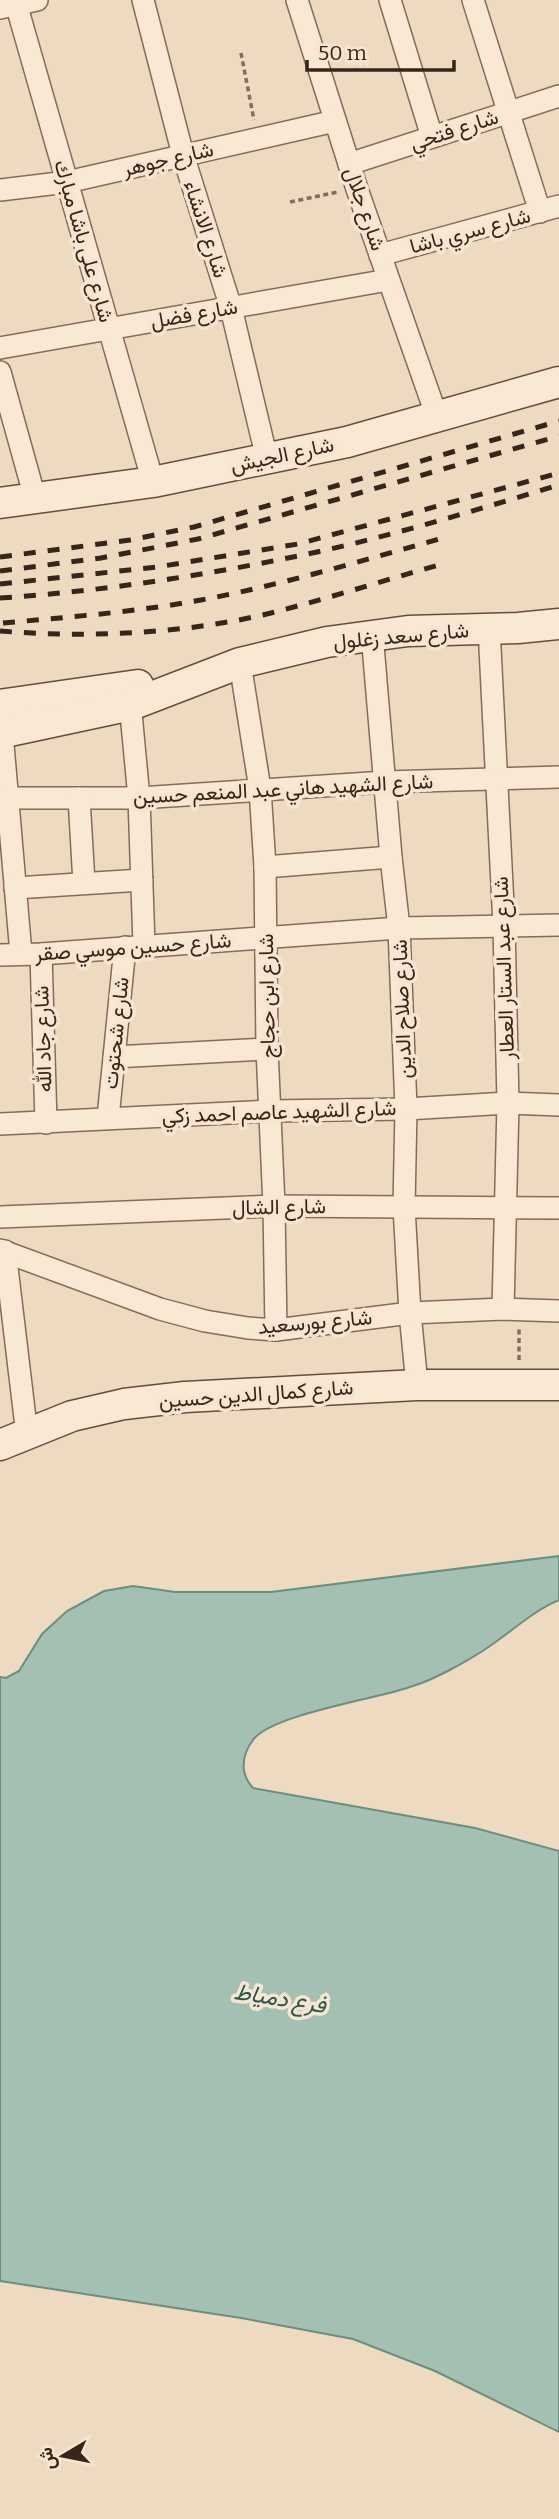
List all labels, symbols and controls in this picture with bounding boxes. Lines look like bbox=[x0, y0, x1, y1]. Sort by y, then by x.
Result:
scale bar bbox=[307, 28, 454, 72]
text: 50 m bbox=[318, 40, 367, 66]
street label: شارع فتحي bbox=[406, 103, 503, 160]
street label: شارع جوهر bbox=[119, 136, 216, 183]
street label: شارع على باشا مبارك bbox=[47, 157, 120, 326]
street label: شارع جلال bbox=[338, 164, 391, 254]
street label: شارع الانشاء bbox=[177, 177, 234, 281]
street label: شارع سري باشا bbox=[407, 202, 534, 263]
street label: شارع فضل bbox=[148, 294, 240, 335]
street label: شارع الجيش bbox=[228, 431, 336, 480]
street label: شارع سعد زغلول bbox=[332, 617, 470, 656]
street label: شارع الشهيد هاني عبد المنعم حسين bbox=[132, 768, 434, 814]
street label: شارع عبد الستار العطار bbox=[488, 876, 521, 1061]
street label: شارع حسين موسي صقر bbox=[33, 927, 232, 971]
street label: شارع ابن حجاج bbox=[253, 933, 282, 1059]
street label: شارع صلاح الدين bbox=[387, 939, 418, 1079]
street label: شارع شحتوت bbox=[97, 976, 136, 1090]
street label: شارع جاد الله bbox=[28, 985, 59, 1093]
street label: شارع الشهيد عاصم احمد زكي bbox=[161, 1095, 397, 1133]
street label: شارع الشال bbox=[232, 1193, 326, 1222]
street label: شارع بورسعيد bbox=[257, 1304, 373, 1341]
street label: شارع كمال الدين حسين bbox=[158, 1374, 354, 1415]
water label: فرع دمياط bbox=[232, 1977, 329, 2021]
north arrow bbox=[28, 2421, 98, 2491]
text: ش bbox=[33, 2445, 60, 2472]

